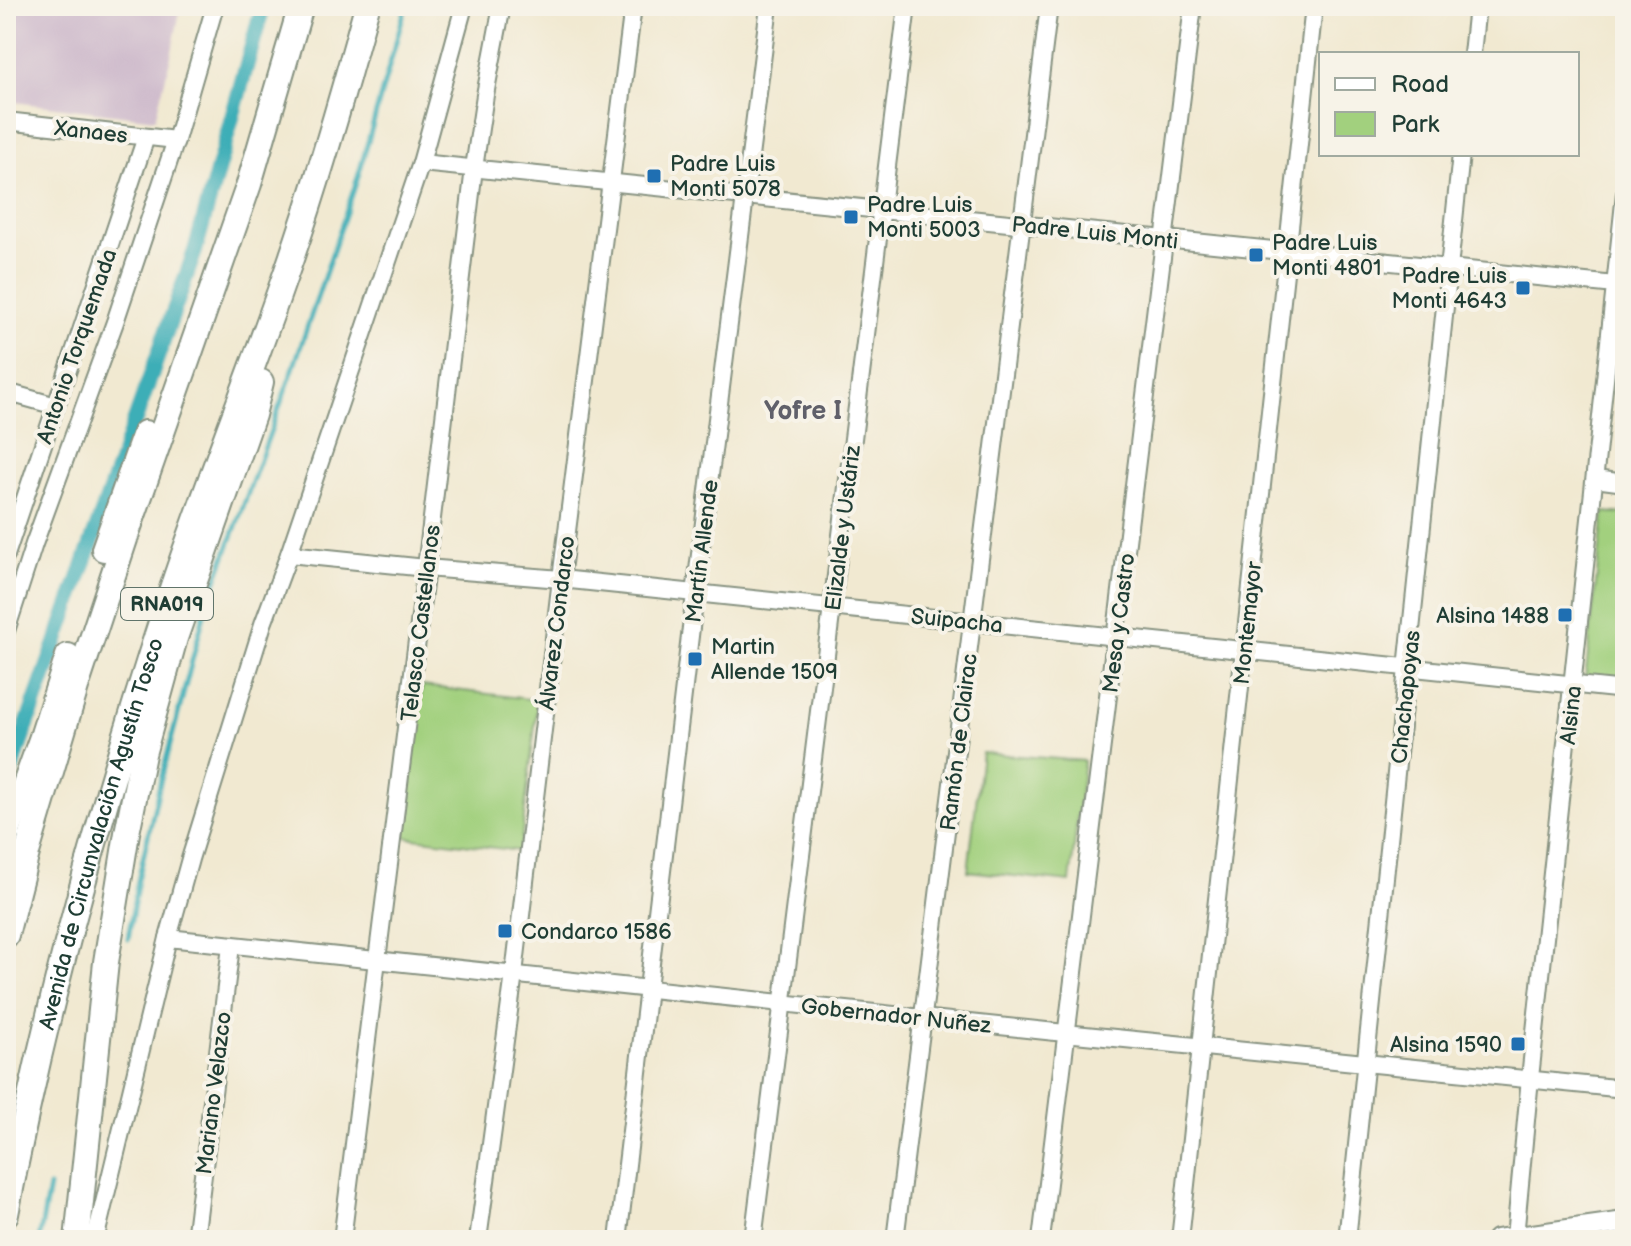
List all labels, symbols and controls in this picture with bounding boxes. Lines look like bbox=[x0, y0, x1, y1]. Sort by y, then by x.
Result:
legend bbox=[1319, 52, 1579, 156]
text: Road bbox=[1391, 70, 1449, 99]
text: Park bbox=[1391, 110, 1439, 139]
street label: Xanaes bbox=[52, 115, 129, 150]
place label: Padre Luis Monti 5078 bbox=[670, 151, 781, 203]
marker: Padre Luis Monti 5078 bbox=[645, 167, 663, 185]
place label: Padre Luis Monti 5003 bbox=[867, 192, 981, 244]
marker: Padre Luis Monti 5003 bbox=[842, 208, 860, 226]
street label: Padre Luis Monti bbox=[1010, 211, 1179, 256]
place label: Padre Luis Monti 4801 bbox=[1272, 230, 1381, 282]
street label: Antonio Torquemada bbox=[31, 245, 123, 448]
marker: Padre Luis Monti 4801 bbox=[1247, 246, 1265, 264]
place label: Padre Luis Monti 4643 bbox=[1391, 263, 1507, 315]
marker: Padre Luis Monti 4643 bbox=[1514, 279, 1532, 297]
district label: Yofre I bbox=[764, 396, 842, 427]
street label: Elizalde y Ustáriz bbox=[820, 443, 867, 612]
street label: Martín Allende bbox=[680, 478, 725, 624]
street label: Telasco Castellanos bbox=[396, 523, 447, 723]
street label: Álvarez Condarco bbox=[532, 534, 582, 712]
street label: Mesa y Castro bbox=[1098, 552, 1141, 695]
street label: Montemayor bbox=[1229, 559, 1268, 686]
road number: RNA019 bbox=[121, 588, 213, 620]
street label: Suipacha bbox=[910, 603, 1004, 640]
place label: Alsina 1488 bbox=[1436, 603, 1549, 630]
marker: Alsina 1488 bbox=[1556, 606, 1574, 624]
street label: Chachapoyas bbox=[1386, 629, 1427, 765]
place label: Martin Allende 1509 bbox=[711, 634, 838, 686]
street label: Avenida de Circunvalación Agustín Tosco bbox=[34, 635, 170, 1033]
marker: Martin Allende 1509 bbox=[686, 650, 704, 668]
street label: Ramón de Clairac bbox=[935, 652, 984, 832]
street label: Alsina bbox=[1555, 684, 1588, 746]
place label: Condarco 1586 bbox=[521, 919, 672, 946]
marker: Condarco 1586 bbox=[496, 922, 514, 940]
street label: Gobernador Nuñez bbox=[799, 993, 993, 1040]
street label: Mariano Velazco bbox=[191, 1010, 238, 1176]
place label: Alsina 1590 bbox=[1390, 1032, 1502, 1059]
marker: Alsina 1590 bbox=[1509, 1035, 1527, 1053]

